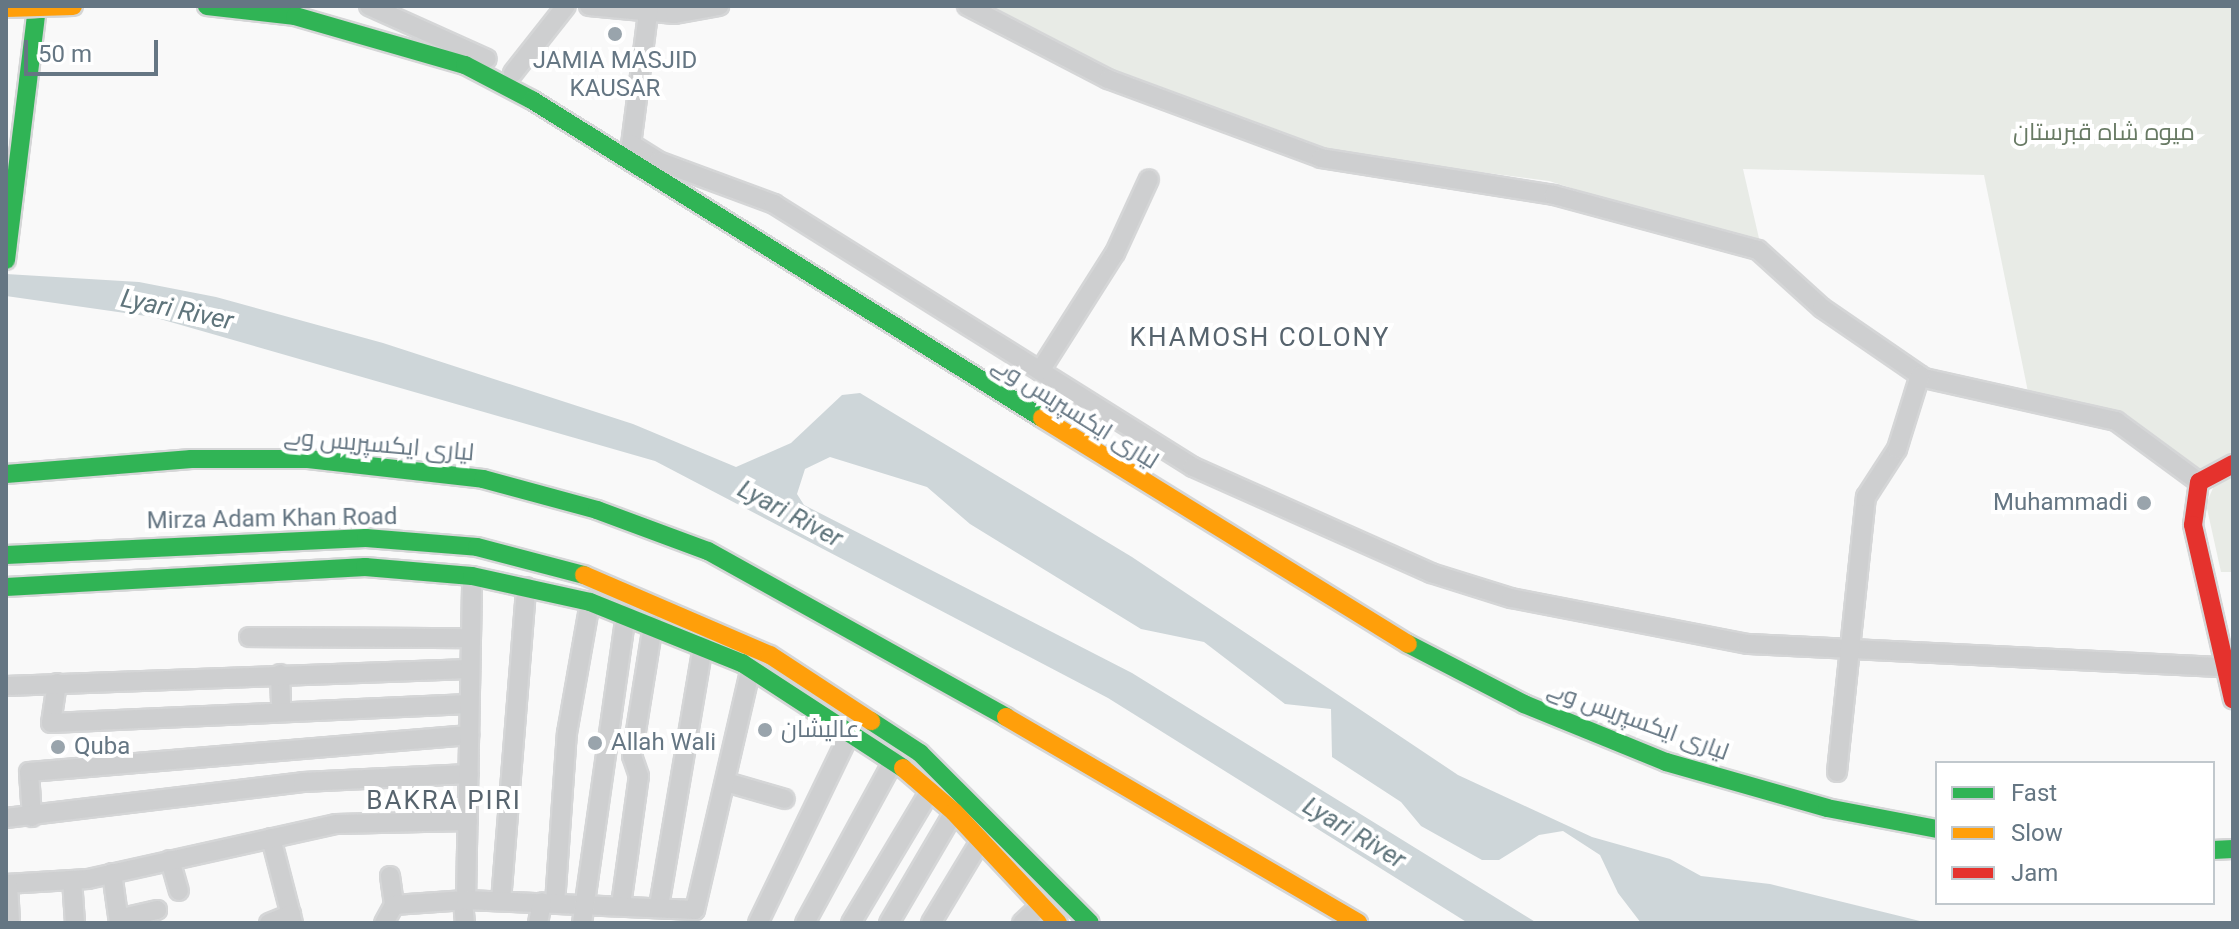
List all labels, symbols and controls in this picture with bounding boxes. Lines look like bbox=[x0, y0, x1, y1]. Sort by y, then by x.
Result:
scale bar bbox=[28, 24, 162, 74]
marker: JAMIA MASJID KAUSAR bbox=[606, 25, 624, 43]
text: 50 m bbox=[38, 40, 92, 68]
place label: JAMIA MASJID KAUSAR bbox=[533, 47, 697, 103]
park label: میوہ شاہ قبرستان bbox=[2013, 119, 2195, 147]
water label: Lyari River bbox=[118, 283, 236, 337]
district label: KHAMOSH COLONY bbox=[1130, 322, 1390, 354]
street label: لیاری ایکسپریس وے bbox=[986, 350, 1164, 476]
street label: لیاری ایکسپریس وے bbox=[283, 422, 475, 468]
water label: Lyari River bbox=[732, 473, 848, 555]
place label: Muhammadi bbox=[1993, 489, 2128, 517]
marker: Muhammadi bbox=[2135, 494, 2153, 512]
street label: Mirza Adam Khan Road bbox=[146, 502, 398, 536]
street label: لیاری ایکسپریس وے bbox=[1543, 675, 1733, 767]
place label: عالیشان bbox=[781, 716, 860, 744]
marker: عالیشان bbox=[756, 721, 774, 739]
place label: Allah Wali bbox=[611, 729, 716, 757]
place label: Quba bbox=[74, 733, 130, 761]
marker: Allah Wali bbox=[586, 734, 604, 752]
marker: Quba bbox=[49, 738, 67, 756]
legend bbox=[1935, 761, 2215, 905]
text: Fast bbox=[2011, 779, 2057, 807]
district label: BAKRA PIRI bbox=[366, 785, 522, 817]
water label: Lyari River bbox=[1297, 790, 1411, 876]
text: Slow bbox=[2011, 819, 2063, 847]
text: Jam bbox=[2011, 859, 2058, 887]

